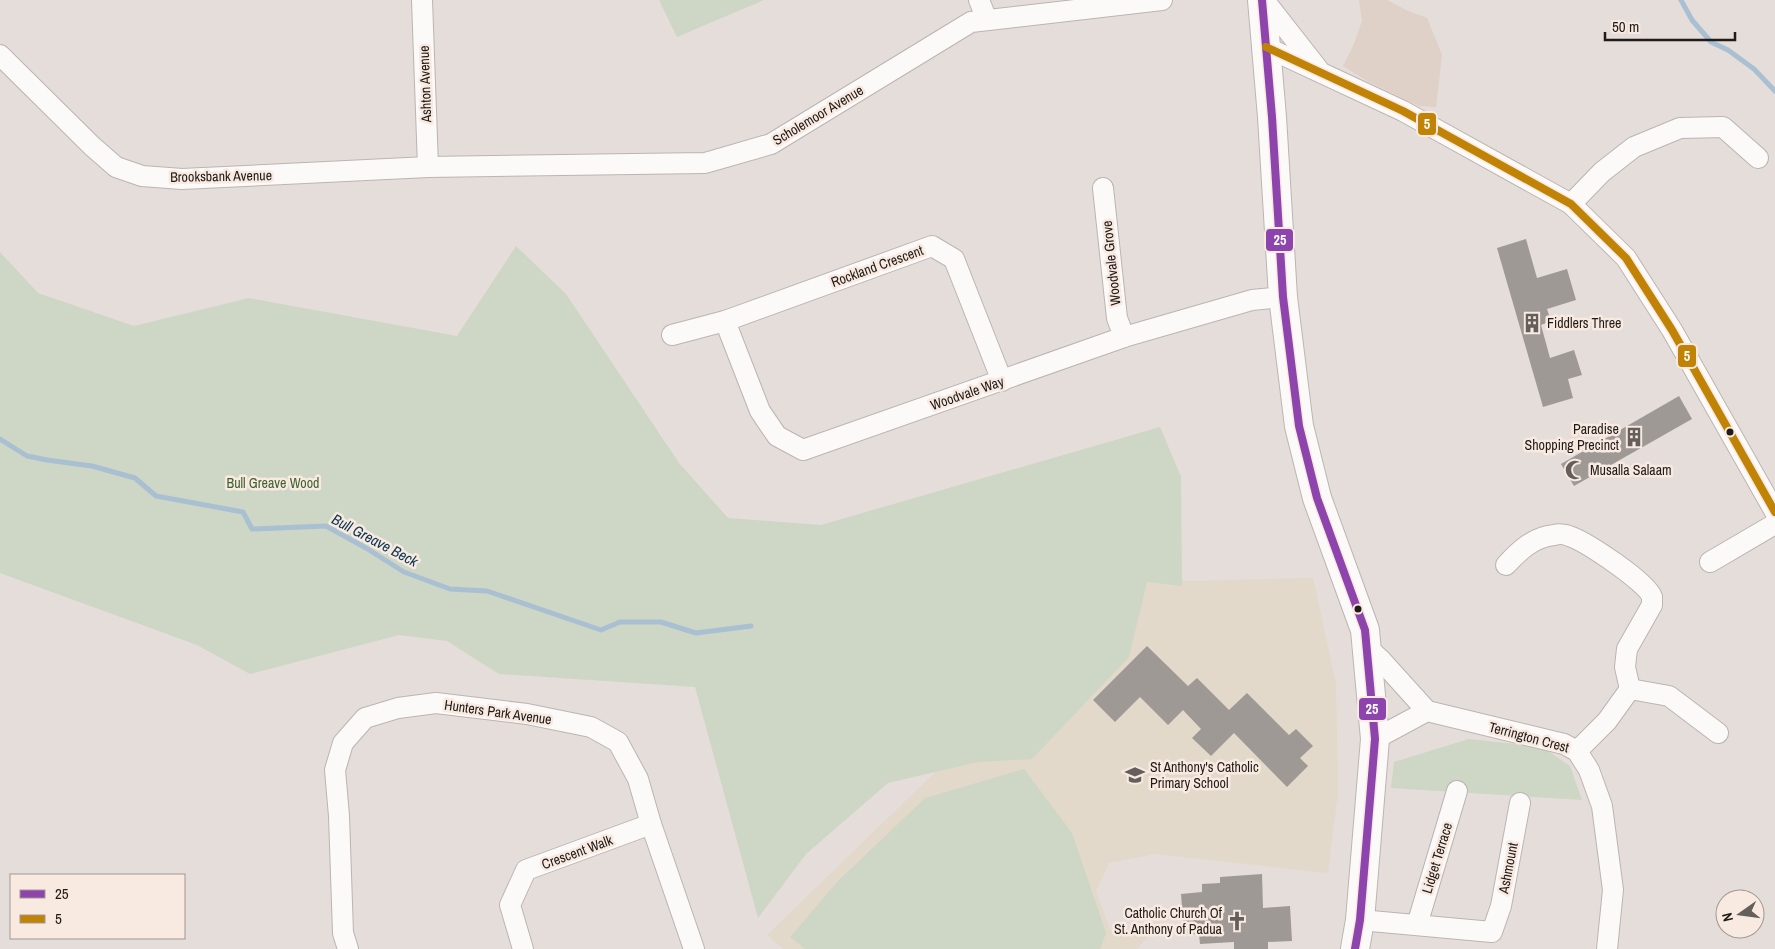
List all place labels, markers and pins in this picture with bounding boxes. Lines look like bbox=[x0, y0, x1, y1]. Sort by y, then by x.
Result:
building icon: Fiddlers Three bbox=[1521, 312, 1543, 334]
place label: Fiddlers Three bbox=[1547, 314, 1621, 332]
place label: Paradise Shopping Precinct bbox=[1525, 420, 1619, 454]
building icon: Paradise Shopping Precinct bbox=[1623, 426, 1645, 448]
unlabelled marker bbox=[1725, 427, 1735, 437]
mosque icon: Musalla Salaam bbox=[1564, 459, 1586, 481]
place label: Musalla Salaam bbox=[1590, 461, 1672, 479]
unlabelled marker bbox=[1353, 604, 1363, 614]
place label: St Anthony's Catholic Primary School bbox=[1150, 758, 1259, 792]
school or university icon: St Anthony's Catholic Primary School bbox=[1124, 764, 1146, 786]
place label: Catholic Church Of St. Anthony of Padua bbox=[1114, 904, 1223, 938]
church icon: Catholic Church Of St. Anthony of Padua bbox=[1226, 910, 1248, 932]

